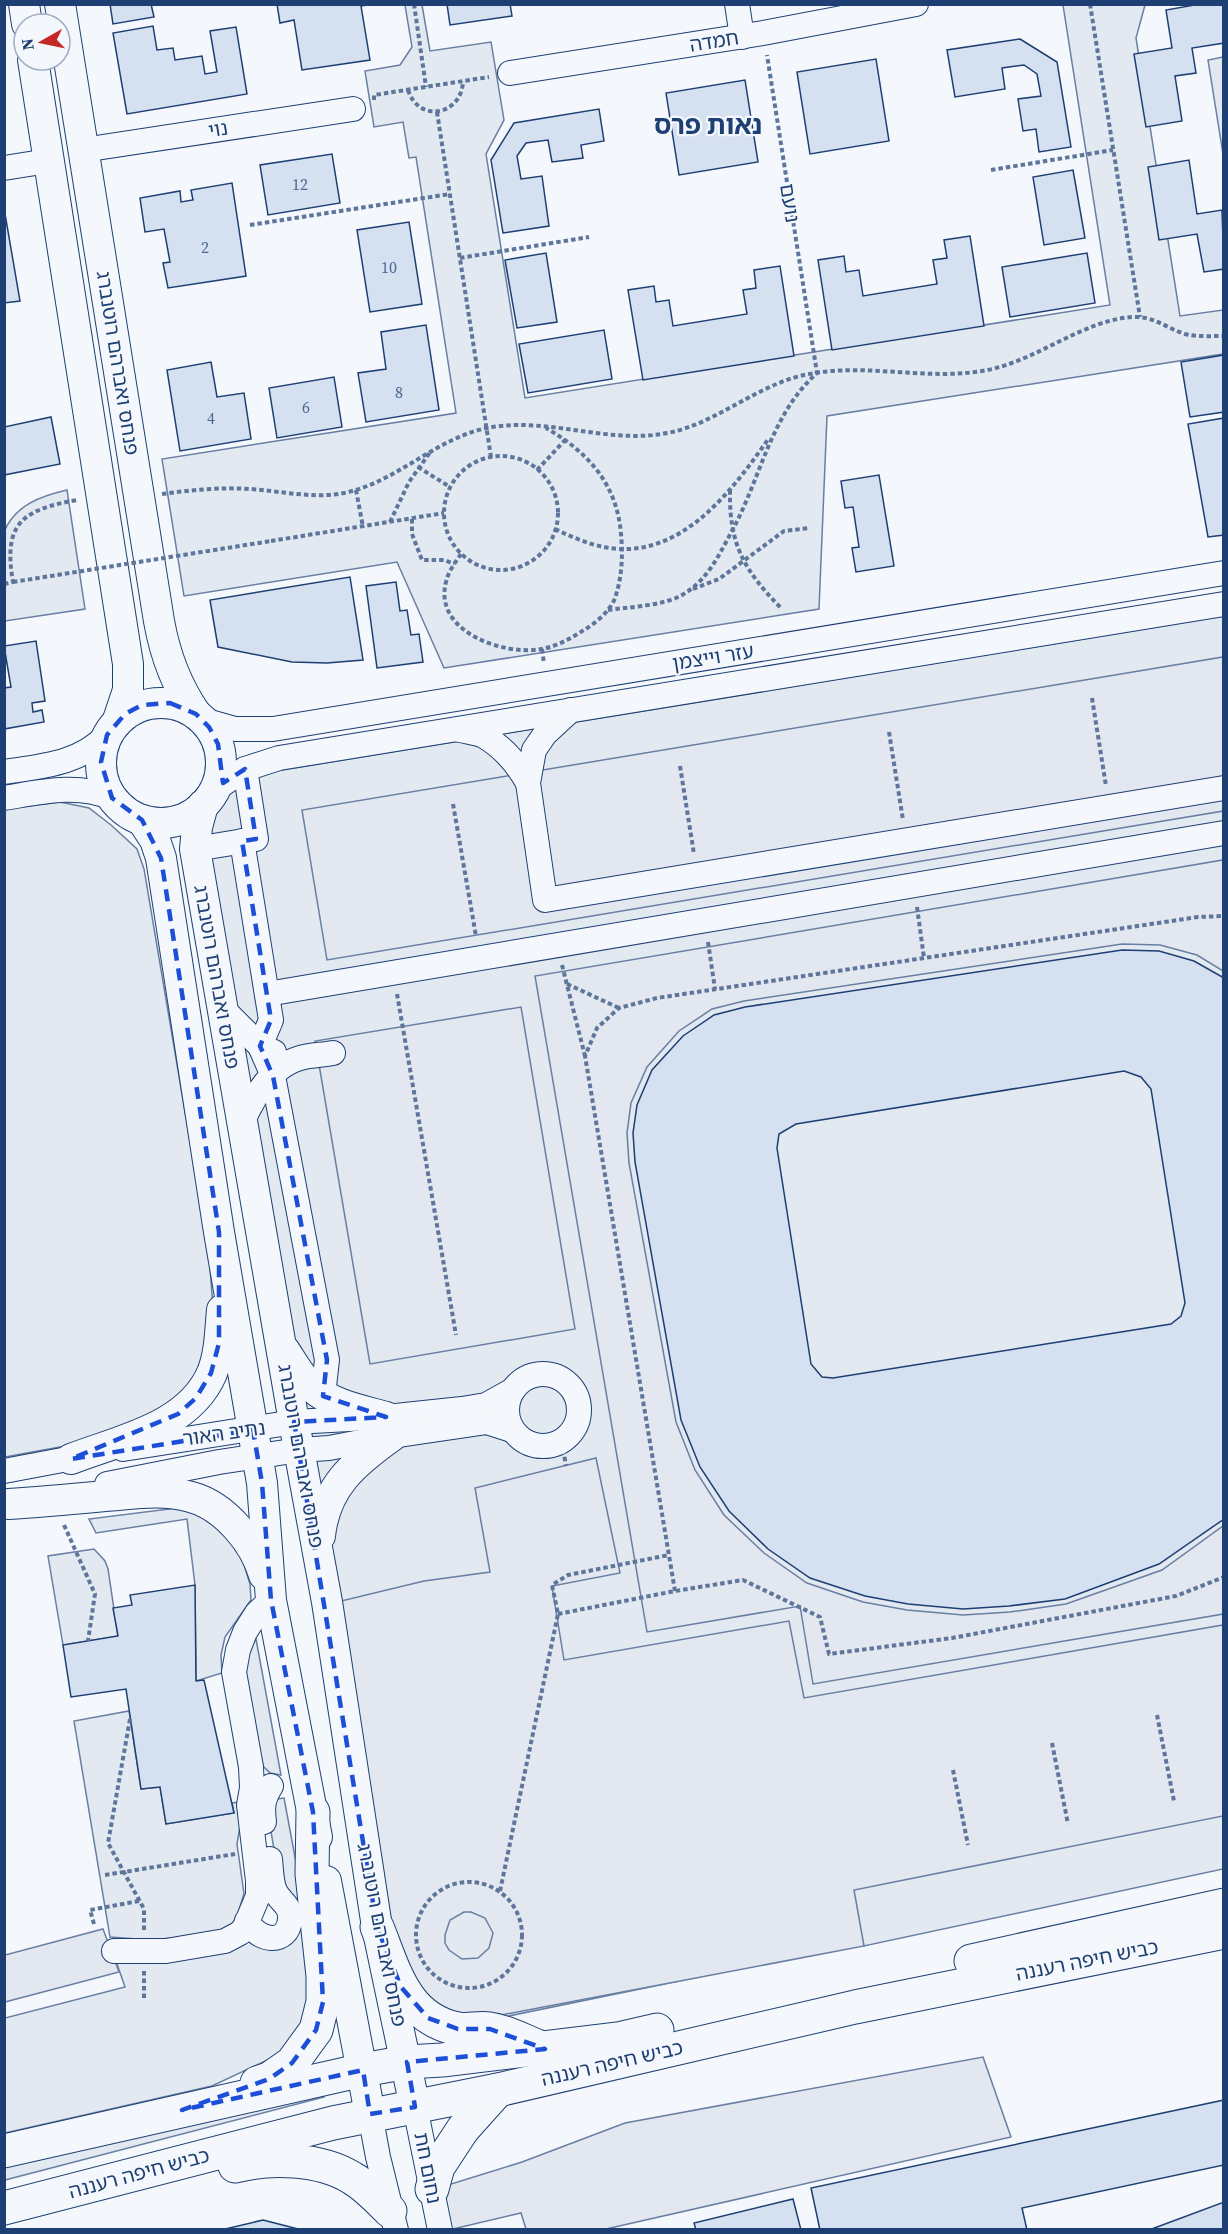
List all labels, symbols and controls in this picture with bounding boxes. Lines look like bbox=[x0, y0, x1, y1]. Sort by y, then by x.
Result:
north arrow bbox=[12, 12, 72, 72]
street label: חמדה bbox=[687, 23, 741, 59]
text: N bbox=[15, 37, 39, 52]
district label: נאות פרס bbox=[654, 107, 762, 143]
street label: נוי bbox=[206, 114, 230, 144]
house number: 12 bbox=[292, 173, 308, 195]
street label: נועם bbox=[773, 181, 807, 225]
house number: 2 bbox=[201, 236, 209, 258]
house number: 10 bbox=[381, 256, 397, 278]
street label: פנחס ואברהם רוטנברג bbox=[90, 269, 146, 457]
house number: 8 bbox=[395, 381, 403, 403]
house number: 6 bbox=[302, 396, 310, 418]
house number: 4 bbox=[207, 407, 215, 429]
street label: עזר וייצמן bbox=[670, 637, 756, 677]
street label: פנחס ואברהם רוטנברג bbox=[187, 883, 247, 1071]
street label: פנחס ואברהם רוטנברג bbox=[271, 1362, 331, 1550]
street label: נתיב האור bbox=[181, 1413, 267, 1453]
street label: פנחס ואברהם רוטנברג bbox=[350, 1841, 414, 2029]
street label: כביש חיפה רעננה bbox=[1013, 1932, 1161, 1988]
street label: כביש חיפה רעננה bbox=[538, 2033, 686, 2093]
street label: נחום חת bbox=[407, 2130, 449, 2206]
street label: כביש חיפה רעננה bbox=[65, 2141, 213, 2205]

